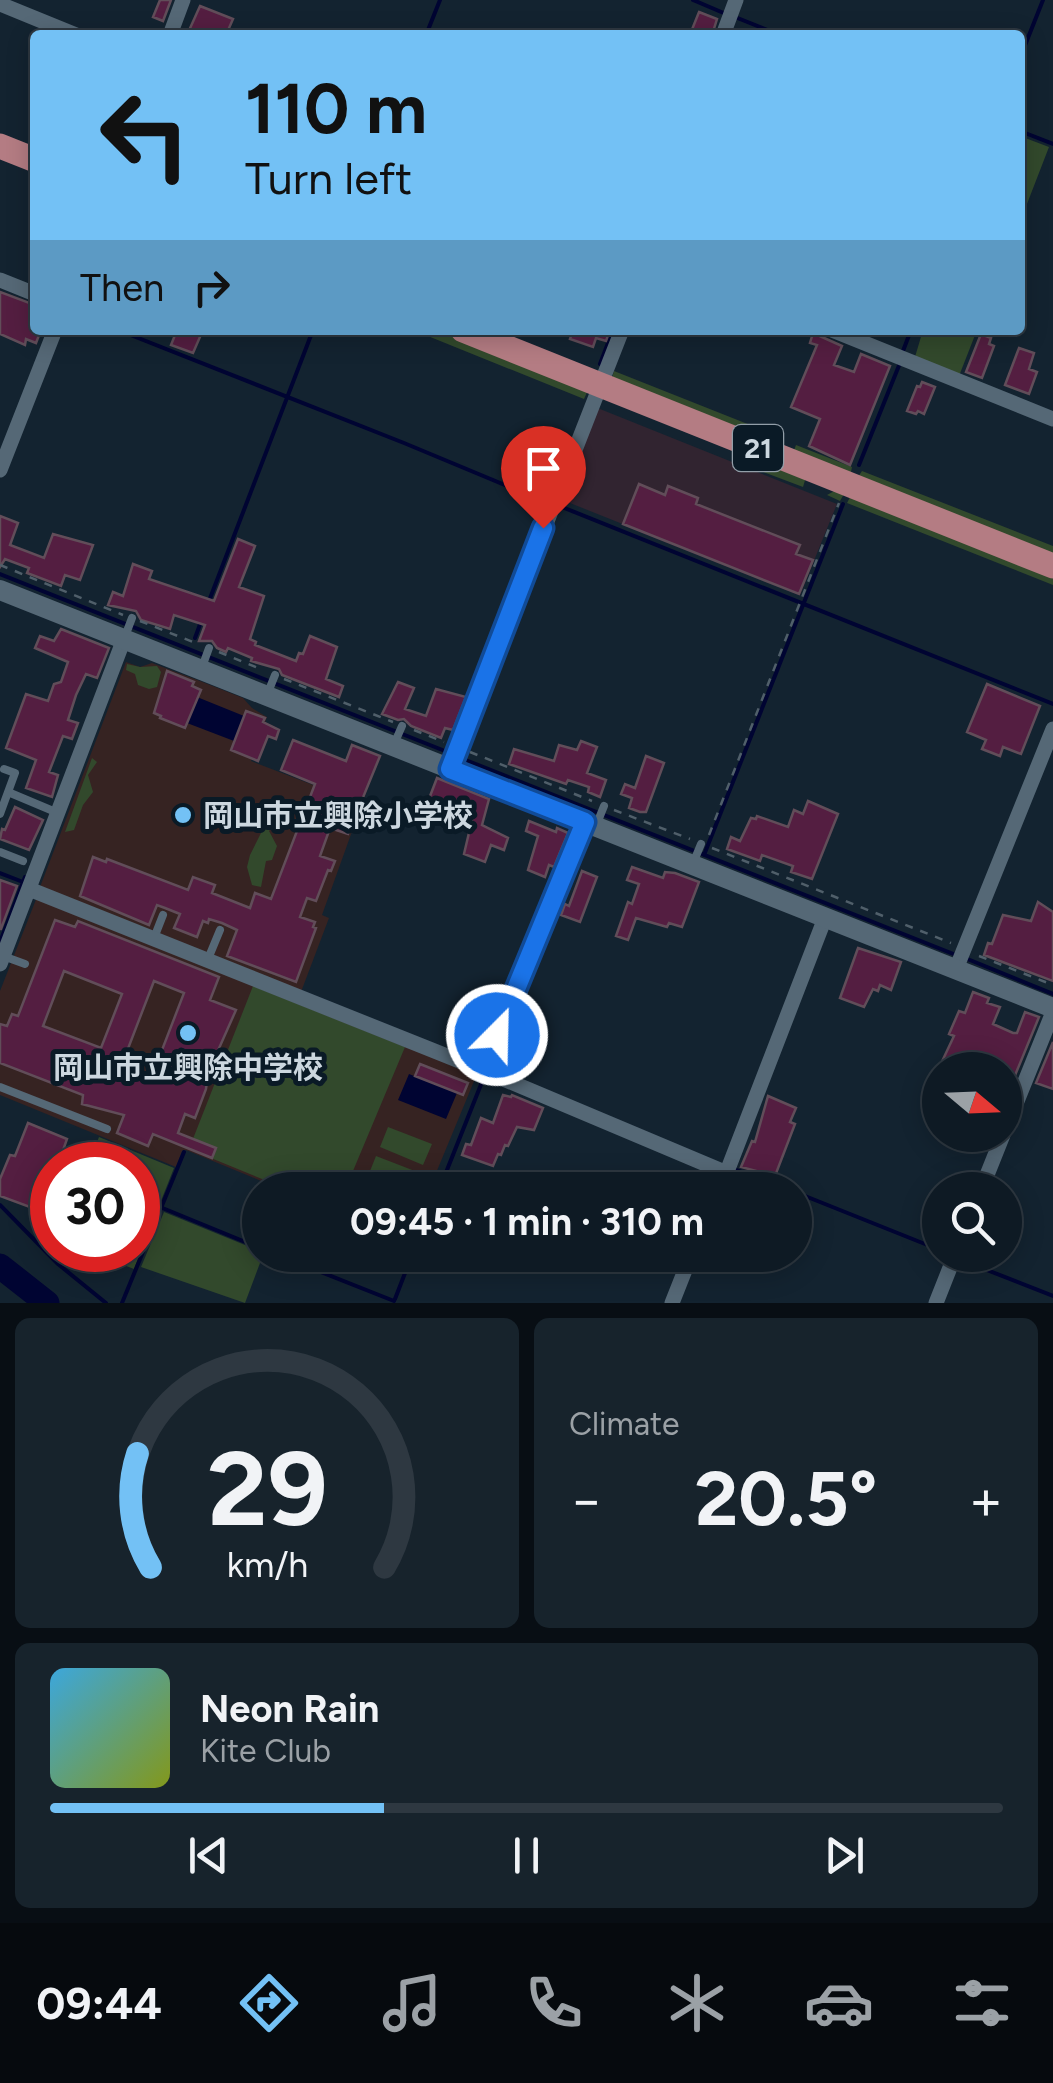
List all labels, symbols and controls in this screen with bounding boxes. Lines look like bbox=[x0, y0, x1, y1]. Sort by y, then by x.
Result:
text: 110 m bbox=[245, 66, 427, 151]
icon: left bbox=[80, 70, 210, 200]
text: Turn left bbox=[245, 151, 412, 205]
icon: right bbox=[184, 260, 239, 315]
text: Then bbox=[80, 265, 164, 311]
road number: 21 bbox=[733, 425, 783, 471]
pin bbox=[501, 426, 586, 529]
icon: arrive bbox=[516, 441, 571, 496]
place label: 岡山市立興除小学校 bbox=[203, 797, 473, 834]
marker: 岡山市立興除小学校 bbox=[172, 804, 194, 826]
position arrow bbox=[445, 983, 549, 1087]
marker: 岡山市立興除中学校 bbox=[177, 1022, 199, 1044]
place label: 岡山市立興除中学校 bbox=[53, 1049, 323, 1086]
north arrow bbox=[922, 1052, 1022, 1152]
map controls bbox=[922, 1052, 1022, 1272]
speed limit sign: 30 bbox=[30, 1142, 160, 1272]
button: search bbox=[922, 1172, 1022, 1272]
text: 09:45 · 1 min · 310 m bbox=[350, 1199, 704, 1245]
text: Climate bbox=[569, 1405, 680, 1443]
text: 29 bbox=[207, 1426, 327, 1551]
text: 20.5° bbox=[695, 1454, 877, 1544]
text: − bbox=[569, 1467, 603, 1533]
text: + bbox=[969, 1467, 1003, 1533]
text: km/h bbox=[226, 1543, 308, 1586]
text: Neon Rain bbox=[200, 1686, 379, 1732]
text: Kite Club bbox=[200, 1732, 331, 1770]
icon: previous bbox=[181, 1828, 236, 1883]
icon: pause bbox=[499, 1828, 554, 1883]
icon: next bbox=[817, 1828, 872, 1883]
icon: directions bbox=[234, 1968, 304, 2038]
icon: music bbox=[377, 1968, 447, 2038]
icon: phone bbox=[519, 1968, 589, 2038]
icon: climate bbox=[662, 1968, 732, 2038]
icon: car bbox=[804, 1968, 874, 2038]
icon: filters bbox=[947, 1968, 1017, 2038]
text: 09:44 bbox=[36, 1976, 162, 2030]

